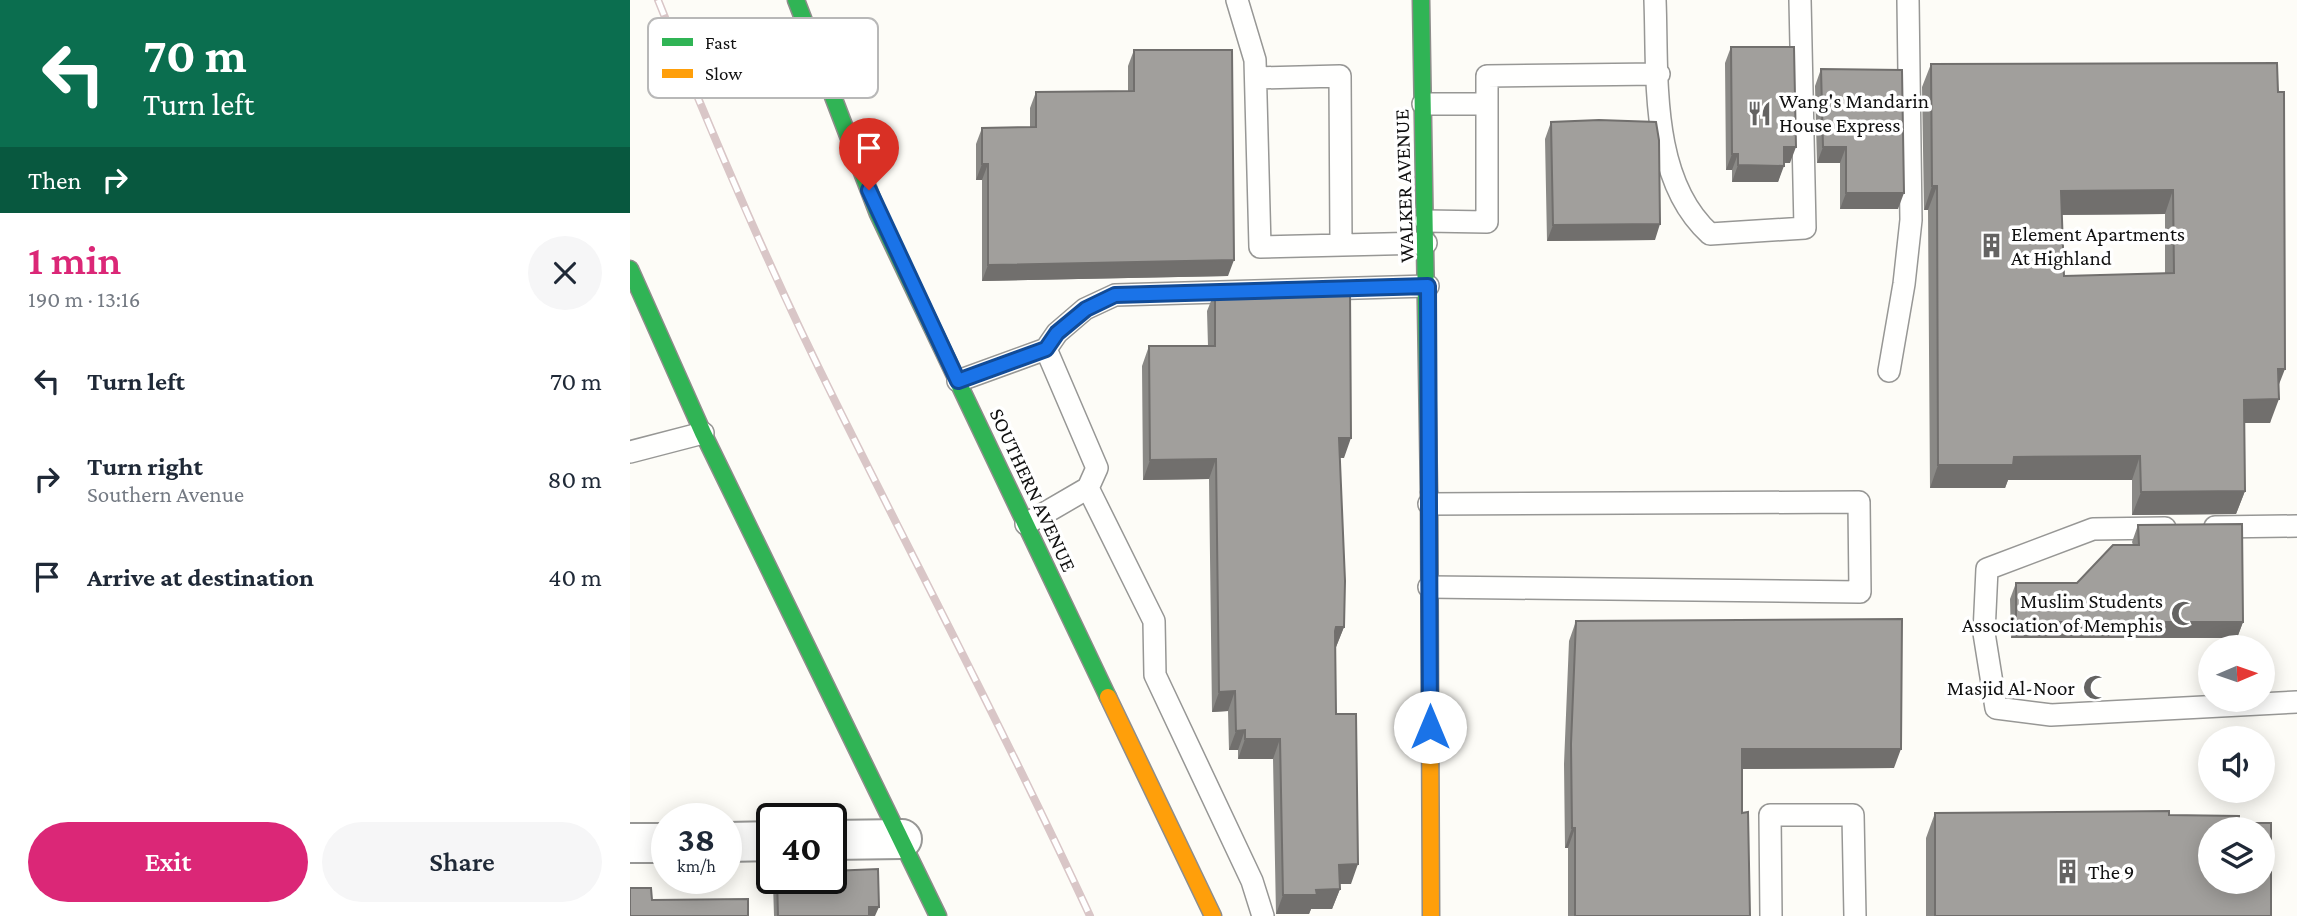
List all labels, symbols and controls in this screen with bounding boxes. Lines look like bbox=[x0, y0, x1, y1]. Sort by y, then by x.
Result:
legend bbox=[648, 18, 878, 98]
icon: left bbox=[28, 28, 119, 119]
text: 70 m bbox=[143, 28, 247, 83]
text: Fast bbox=[705, 32, 737, 53]
text: Slow bbox=[705, 63, 742, 84]
text: Turn left bbox=[143, 86, 254, 122]
place label: Wang's Mandarin House Express bbox=[1779, 89, 1929, 137]
restaurant icon: Wang's Mandarin House Express bbox=[1745, 99, 1773, 127]
street label: WALKER AVENUE bbox=[1389, 109, 1419, 263]
pin bbox=[839, 118, 899, 190]
icon: arrive bbox=[850, 129, 888, 167]
icon: right bbox=[96, 161, 134, 199]
text: Then bbox=[28, 166, 82, 195]
place label: Element Apartments At Highland bbox=[2011, 222, 2185, 270]
building icon: Element Apartments At Highland bbox=[1977, 232, 2005, 260]
text: 1 min bbox=[28, 236, 121, 283]
button: close bbox=[528, 236, 602, 310]
text: 190 m · 13:16 bbox=[28, 286, 140, 312]
icon: left bbox=[28, 362, 66, 400]
text: Turn left bbox=[87, 367, 185, 396]
text: 70 m bbox=[550, 367, 602, 396]
street label: SOUTHERN AVENUE bbox=[985, 405, 1081, 575]
text: Turn right bbox=[87, 452, 203, 481]
icon: right bbox=[28, 460, 66, 498]
text: 80 m bbox=[548, 465, 602, 494]
text: Southern Avenue bbox=[87, 481, 244, 507]
icon: arrive bbox=[28, 558, 66, 596]
text: Arrive at destination bbox=[87, 563, 314, 592]
text: 40 m bbox=[548, 563, 602, 592]
place label: Muslim Students Association of Memphis bbox=[1962, 589, 2163, 637]
mosque icon: Muslim Students Association of Memphis bbox=[2169, 599, 2197, 627]
north arrow bbox=[2198, 635, 2275, 712]
map controls bbox=[2198, 635, 2275, 894]
mosque icon: Masjid Al-Noor bbox=[2081, 674, 2109, 702]
place label: Masjid Al-Noor bbox=[1947, 676, 2076, 700]
position arrow bbox=[1393, 690, 1467, 764]
button: sound bbox=[2198, 726, 2275, 803]
speed limit sign: 40 bbox=[756, 803, 847, 894]
button: layers bbox=[2198, 817, 2275, 894]
text: 38 bbox=[678, 820, 715, 859]
button: Exit bbox=[28, 822, 308, 902]
button: Share bbox=[322, 822, 602, 902]
text: km/h bbox=[677, 856, 716, 876]
building icon: The 9 bbox=[2054, 858, 2082, 886]
place label: The 9 bbox=[2088, 860, 2135, 884]

